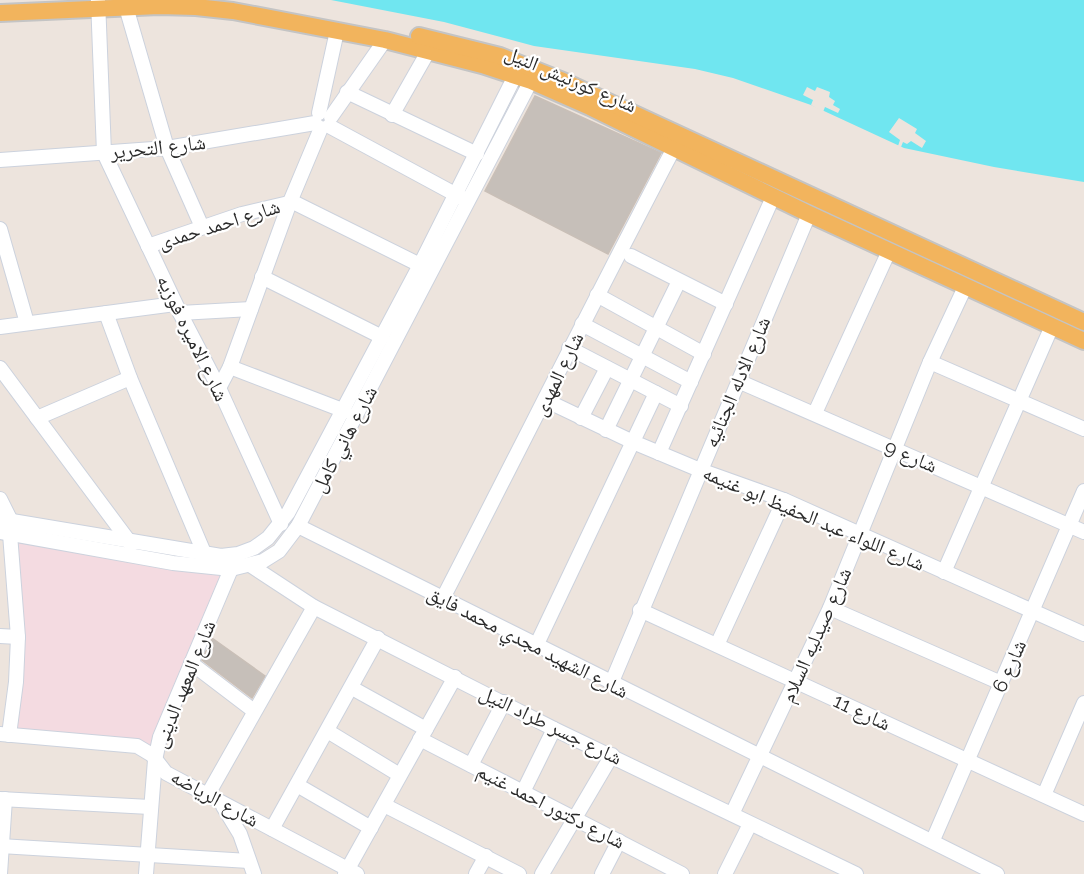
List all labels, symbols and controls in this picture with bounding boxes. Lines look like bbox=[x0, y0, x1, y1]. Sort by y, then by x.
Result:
street label: شارع كورنيش النيل bbox=[501, 41, 640, 118]
street label: شارع التحرير bbox=[108, 130, 207, 165]
street label: شارع احمد حمدى bbox=[155, 194, 283, 255]
street label: شارع الاميره فوزيه bbox=[151, 271, 234, 405]
street label: شارع الادله الجنائيه bbox=[699, 313, 776, 451]
street label: شارع المهدى bbox=[528, 328, 589, 420]
street label: شارع هاني كامل bbox=[306, 382, 386, 498]
street label: شارع 9 bbox=[881, 434, 941, 479]
street label: شارع اللواء عبد الحفيظ ابو غنيمه bbox=[699, 460, 928, 577]
street label: شارع صيدليه السلام bbox=[775, 564, 858, 707]
street label: شارع الشهيد مجدي محمد فايق bbox=[422, 581, 633, 707]
street label: شارع المعهد الدينى bbox=[147, 617, 221, 752]
street label: شارع 6 bbox=[987, 636, 1032, 696]
street label: شارع جسر طراد النيل bbox=[475, 680, 626, 771]
street label: شارع 11 bbox=[829, 688, 894, 737]
street label: شارع دكتور احمد غنيم bbox=[472, 758, 629, 855]
street label: شارع الرياضه bbox=[166, 764, 263, 833]

